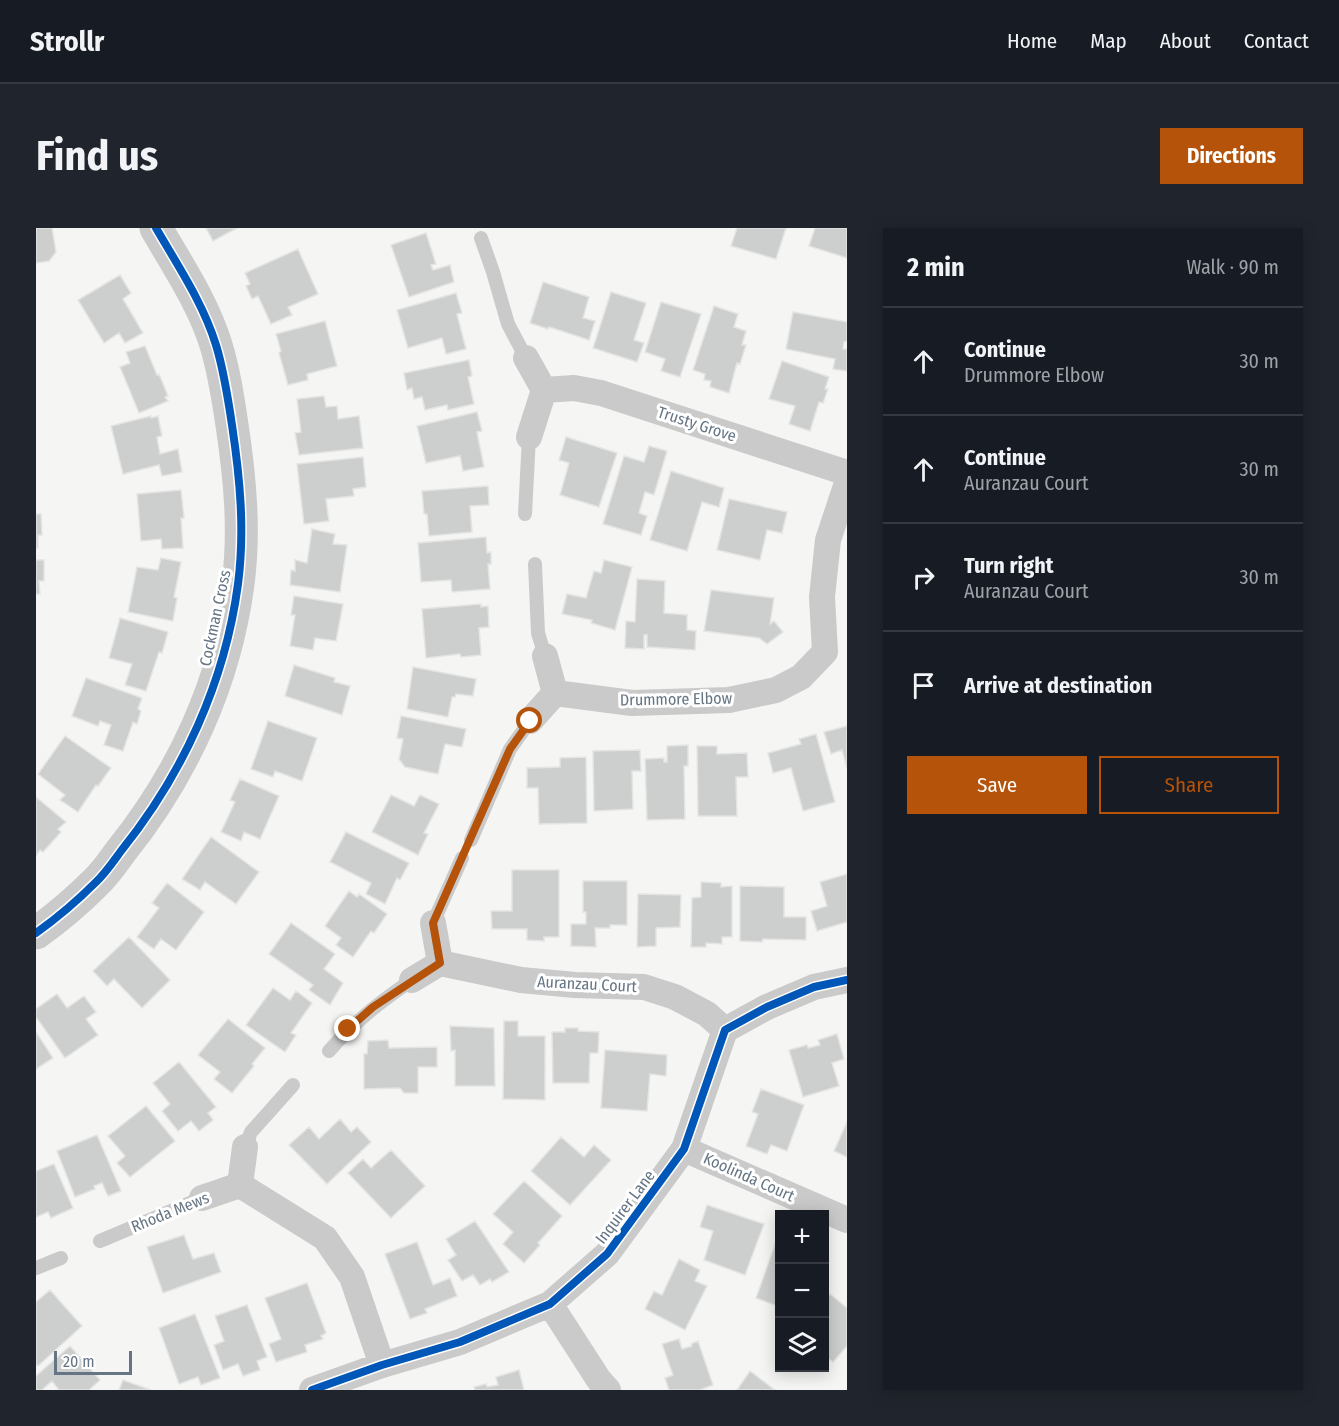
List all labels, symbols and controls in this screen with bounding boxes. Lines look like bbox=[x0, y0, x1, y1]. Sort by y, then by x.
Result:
text: Strollr bbox=[30, 25, 104, 58]
text: Home bbox=[1007, 28, 1057, 54]
text: Map bbox=[1090, 28, 1127, 54]
text: About bbox=[1160, 28, 1211, 54]
text: Contact bbox=[1244, 28, 1309, 54]
button: Directions bbox=[1160, 128, 1303, 184]
text: Find us bbox=[36, 131, 158, 181]
text: 2 min bbox=[907, 252, 965, 283]
text: Walk · 90 m bbox=[1187, 255, 1279, 279]
text: Continue bbox=[964, 336, 1046, 363]
icon: ahead bbox=[907, 345, 940, 378]
text: 30 m bbox=[1239, 349, 1279, 373]
text: Drummore Elbow bbox=[964, 363, 1104, 387]
street label: Trusty Grove bbox=[655, 402, 739, 446]
text: Continue bbox=[964, 444, 1046, 471]
icon: ahead bbox=[907, 453, 940, 486]
text: 30 m bbox=[1239, 457, 1279, 481]
text: Auranzau Court bbox=[964, 471, 1089, 495]
text: Turn right bbox=[964, 552, 1053, 579]
icon: right bbox=[907, 561, 940, 594]
text: 30 m bbox=[1239, 565, 1279, 589]
street label: Cockman Cross bbox=[196, 568, 234, 668]
text: Auranzau Court bbox=[964, 579, 1089, 603]
icon: arrive bbox=[907, 669, 940, 702]
text: Arrive at destination bbox=[964, 672, 1152, 699]
street label: Drummore Elbow bbox=[620, 689, 733, 709]
route start bbox=[516, 707, 542, 733]
button: Save bbox=[907, 756, 1087, 814]
button: Share bbox=[1099, 756, 1279, 814]
street label: Auranzau Court bbox=[537, 972, 638, 996]
route end bbox=[334, 1015, 360, 1041]
street label: Koolinda Court bbox=[701, 1149, 798, 1206]
street label: Inquirer Lane bbox=[591, 1166, 659, 1248]
street label: Rhoda Mews bbox=[128, 1188, 212, 1236]
map controls bbox=[775, 1210, 829, 1372]
button: + bbox=[775, 1210, 829, 1264]
button: − bbox=[775, 1264, 829, 1318]
button: layers bbox=[775, 1318, 829, 1372]
scale bar bbox=[54, 1348, 132, 1376]
text: 20 m bbox=[63, 1352, 94, 1371]

